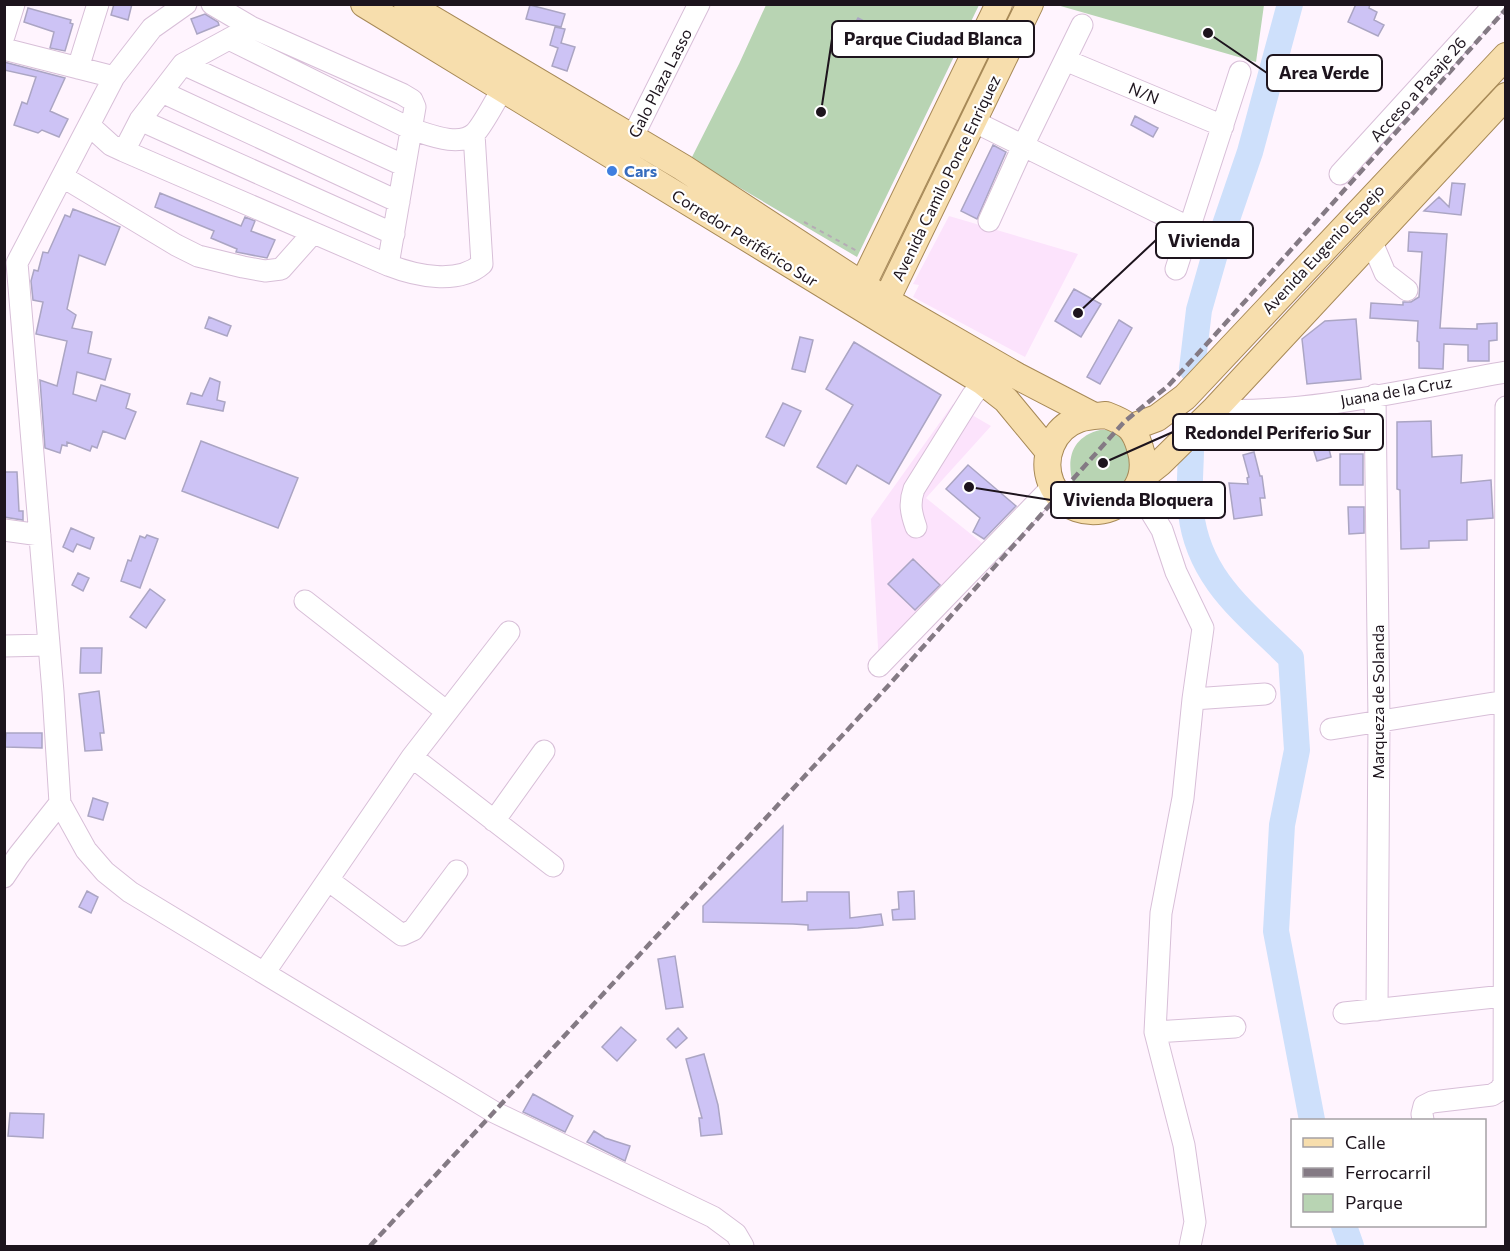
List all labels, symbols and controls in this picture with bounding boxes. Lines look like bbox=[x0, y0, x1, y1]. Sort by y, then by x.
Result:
callout: Parque Ciudad Blanca bbox=[832, 21, 1034, 57]
street label: Galo Plaza Lasso bbox=[624, 25, 695, 141]
text: Parque Ciudad Blanca bbox=[844, 27, 1022, 49]
street label: Acceso a Pasaje 26 bbox=[1366, 32, 1470, 145]
callout: Area Verde bbox=[1267, 55, 1382, 91]
text: Area Verde bbox=[1279, 61, 1369, 83]
street label: Avenida Camilo Ponce Enriquez bbox=[887, 72, 1004, 284]
street label: N/N bbox=[1126, 78, 1162, 107]
place label: Cars bbox=[624, 161, 657, 180]
marker: Cars bbox=[605, 164, 619, 178]
street label: Avenida Eugenio Espejo bbox=[1258, 180, 1388, 317]
street label: Corredor Periférico Sur bbox=[669, 185, 822, 291]
callout: Vivienda bbox=[1156, 222, 1253, 258]
text: Vivienda bbox=[1168, 229, 1240, 251]
street label: Juana de la Cruz bbox=[1339, 371, 1453, 410]
callout: Redondel Periferio Sur bbox=[1173, 414, 1383, 450]
text: Redondel Periferio Sur bbox=[1185, 421, 1372, 443]
callout: Vivienda Bloquera bbox=[1051, 482, 1225, 518]
text: Vivienda Bloquera bbox=[1063, 488, 1213, 510]
street label: Marqueza de Solanda bbox=[1368, 625, 1387, 779]
legend bbox=[1291, 1119, 1486, 1227]
text: Calle bbox=[1345, 1131, 1385, 1153]
text: Ferrocarril bbox=[1345, 1161, 1431, 1183]
text: Parque bbox=[1345, 1191, 1403, 1213]

